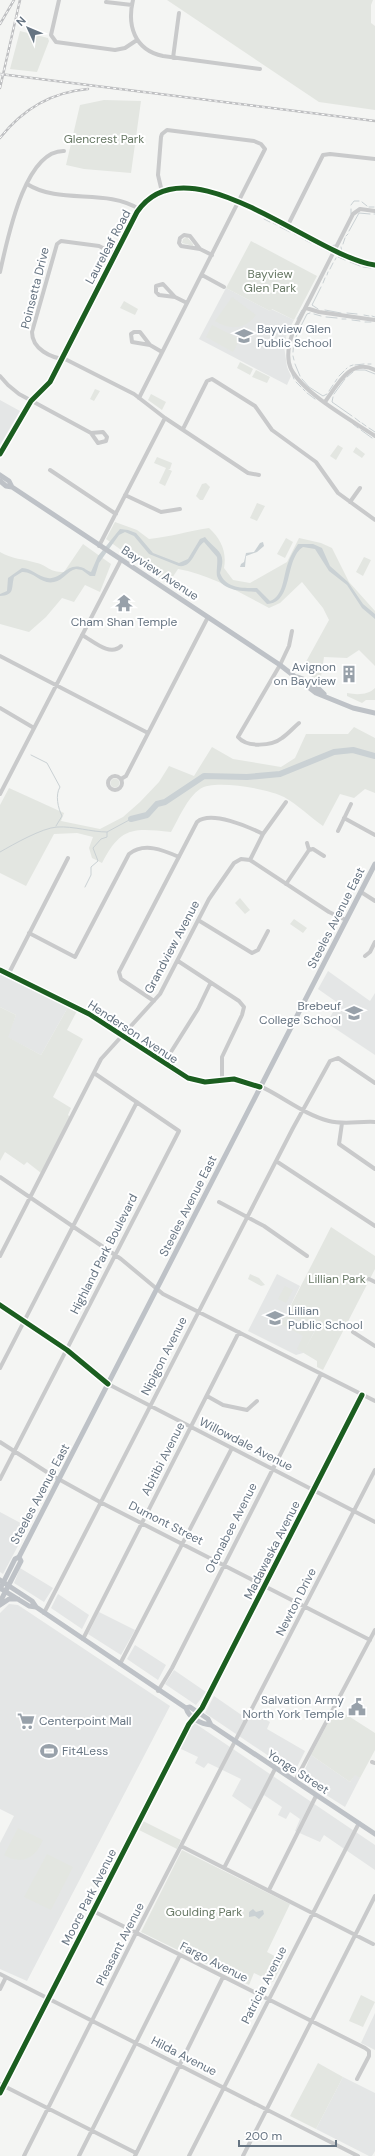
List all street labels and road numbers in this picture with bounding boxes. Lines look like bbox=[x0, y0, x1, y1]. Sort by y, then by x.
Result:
street label: Laureleaf Road bbox=[82, 207, 134, 287]
street label: Poinsetta Drive bbox=[17, 245, 53, 331]
street label: Bayview Avenue bbox=[118, 542, 202, 604]
street label: Steeles Avenue East bbox=[304, 864, 369, 971]
street label: Grandview Avenue bbox=[141, 897, 203, 996]
street label: Henderson Avenue bbox=[85, 997, 181, 1067]
street label: Steeles Avenue East bbox=[156, 1152, 221, 1259]
street label: Highland Park Boulevard bbox=[67, 1191, 141, 1317]
street label: Nipigon Avenue bbox=[137, 1314, 191, 1398]
street label: Willowdale Avenue bbox=[196, 1413, 296, 1475]
street label: Abitibi Avenue bbox=[138, 1419, 188, 1498]
street label: Steeles Avenue East bbox=[7, 1441, 73, 1547]
street label: Otonabee Avenue bbox=[201, 1480, 261, 1576]
street label: Dumont Street bbox=[126, 1497, 206, 1549]
street label: Madawaska Avenue bbox=[240, 1498, 304, 1602]
street label: Newton Drive bbox=[272, 1565, 320, 1639]
street label: Yonge Street bbox=[264, 1746, 332, 1798]
street label: Moore Park Avenue bbox=[58, 1846, 120, 1948]
street label: Pleasant Avenue bbox=[92, 1900, 148, 1988]
street label: Fargo Avenue bbox=[177, 1938, 251, 1986]
street label: Patricia Avenue bbox=[238, 1943, 291, 2027]
street label: Hilda Avenue bbox=[148, 2033, 220, 2079]

